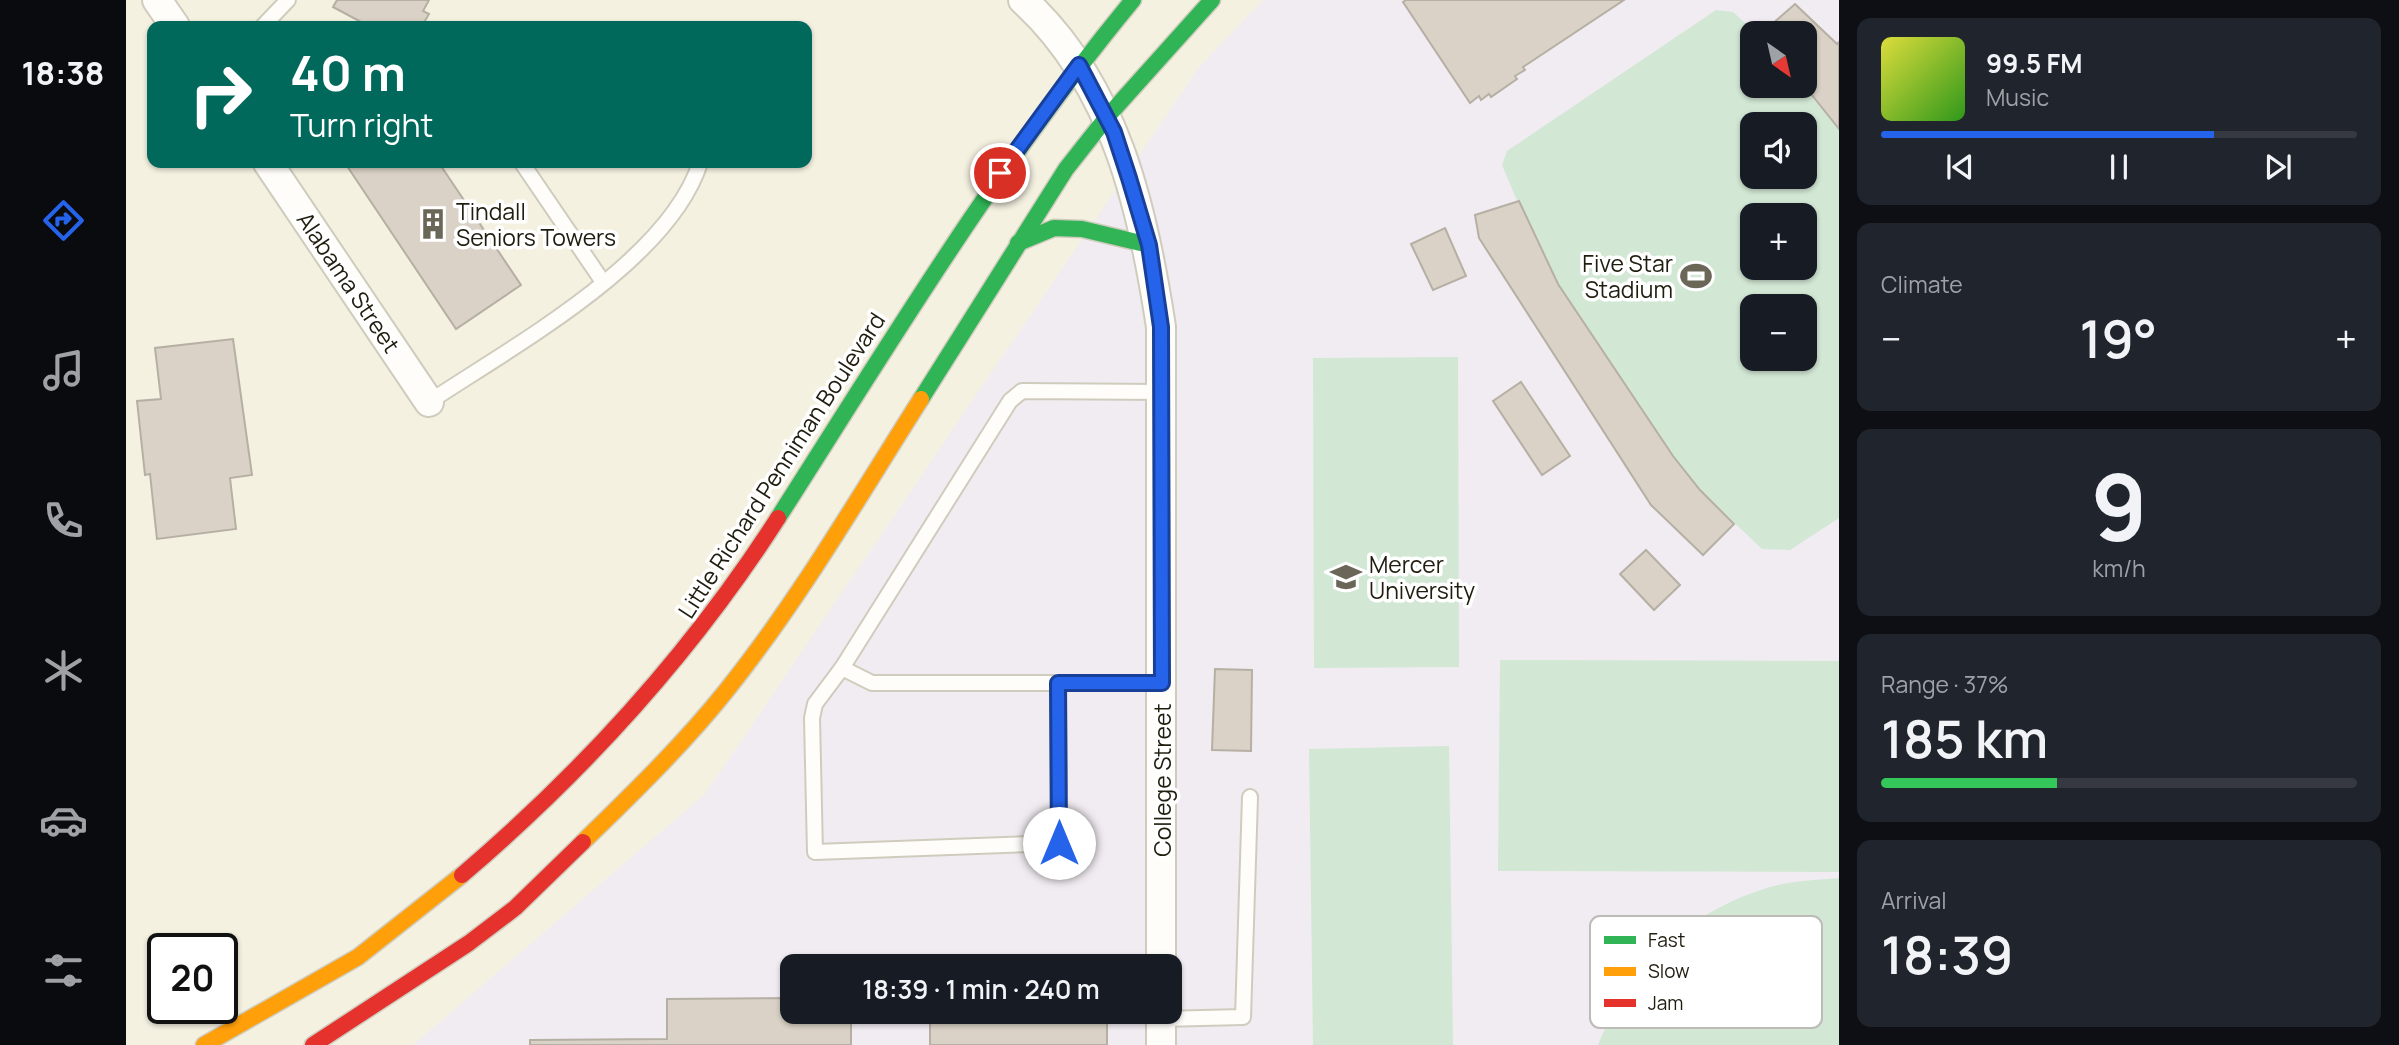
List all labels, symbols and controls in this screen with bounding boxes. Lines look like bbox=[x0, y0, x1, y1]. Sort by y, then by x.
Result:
north arrow bbox=[1740, 21, 1816, 98]
map controls bbox=[1740, 21, 1817, 371]
text: 40 m bbox=[290, 39, 406, 106]
text: 99.5 FM bbox=[1986, 45, 2082, 81]
icon: right bbox=[175, 49, 266, 140]
text: 18:38 bbox=[22, 51, 104, 95]
text: Music bbox=[1986, 81, 2049, 113]
text: Turn right bbox=[290, 103, 433, 147]
button: sound bbox=[1740, 112, 1817, 189]
pin bbox=[970, 143, 1030, 203]
icon: previous bbox=[1941, 148, 1979, 186]
icon: pause bbox=[2100, 148, 2138, 186]
icon: next bbox=[2259, 148, 2297, 186]
icon: arrive bbox=[981, 154, 1019, 192]
place label: Tindall Seniors Towers bbox=[456, 195, 616, 253]
icon: directions bbox=[39, 196, 88, 245]
button: + bbox=[1740, 203, 1817, 280]
street label: Alabama Street bbox=[290, 205, 408, 359]
building icon: Tindall Seniors Towers bbox=[416, 207, 450, 241]
place label: Five Star Stadium bbox=[1582, 247, 1673, 305]
sports icon: Five Star Stadium bbox=[1679, 259, 1713, 293]
text: Climate bbox=[1881, 268, 1963, 300]
button: − bbox=[1740, 294, 1817, 371]
text: 19° bbox=[2079, 303, 2157, 374]
street label: Little Richard Penniman Boulevard bbox=[670, 306, 892, 624]
text: − bbox=[1881, 312, 1902, 364]
text: + bbox=[2335, 312, 2357, 364]
icon: music bbox=[39, 346, 88, 395]
text: 9 bbox=[2091, 444, 2147, 568]
icon: phone bbox=[39, 496, 88, 545]
place label: Mercer University bbox=[1369, 548, 1475, 606]
text: km/h bbox=[2092, 552, 2146, 584]
school or university icon: Mercer University bbox=[1329, 560, 1363, 594]
icon: climate bbox=[39, 646, 88, 695]
text: Range · 37% bbox=[1881, 668, 2008, 700]
street label: College Street bbox=[1146, 703, 1178, 857]
text: 185 km bbox=[1881, 703, 2048, 774]
icon: car bbox=[39, 796, 88, 845]
position arrow bbox=[1022, 806, 1096, 880]
text: Arrival bbox=[1881, 884, 1947, 916]
legend bbox=[1590, 916, 1822, 1028]
text: 18:39 bbox=[1881, 919, 2013, 990]
text: Fast bbox=[1648, 927, 1685, 953]
speed limit sign: 20 bbox=[147, 933, 238, 1024]
icon: filters bbox=[39, 946, 88, 995]
text: Slow bbox=[1648, 958, 1690, 984]
text: 18:39 · 1 min · 240 m bbox=[862, 971, 1100, 1007]
text: Jam bbox=[1648, 990, 1683, 1016]

